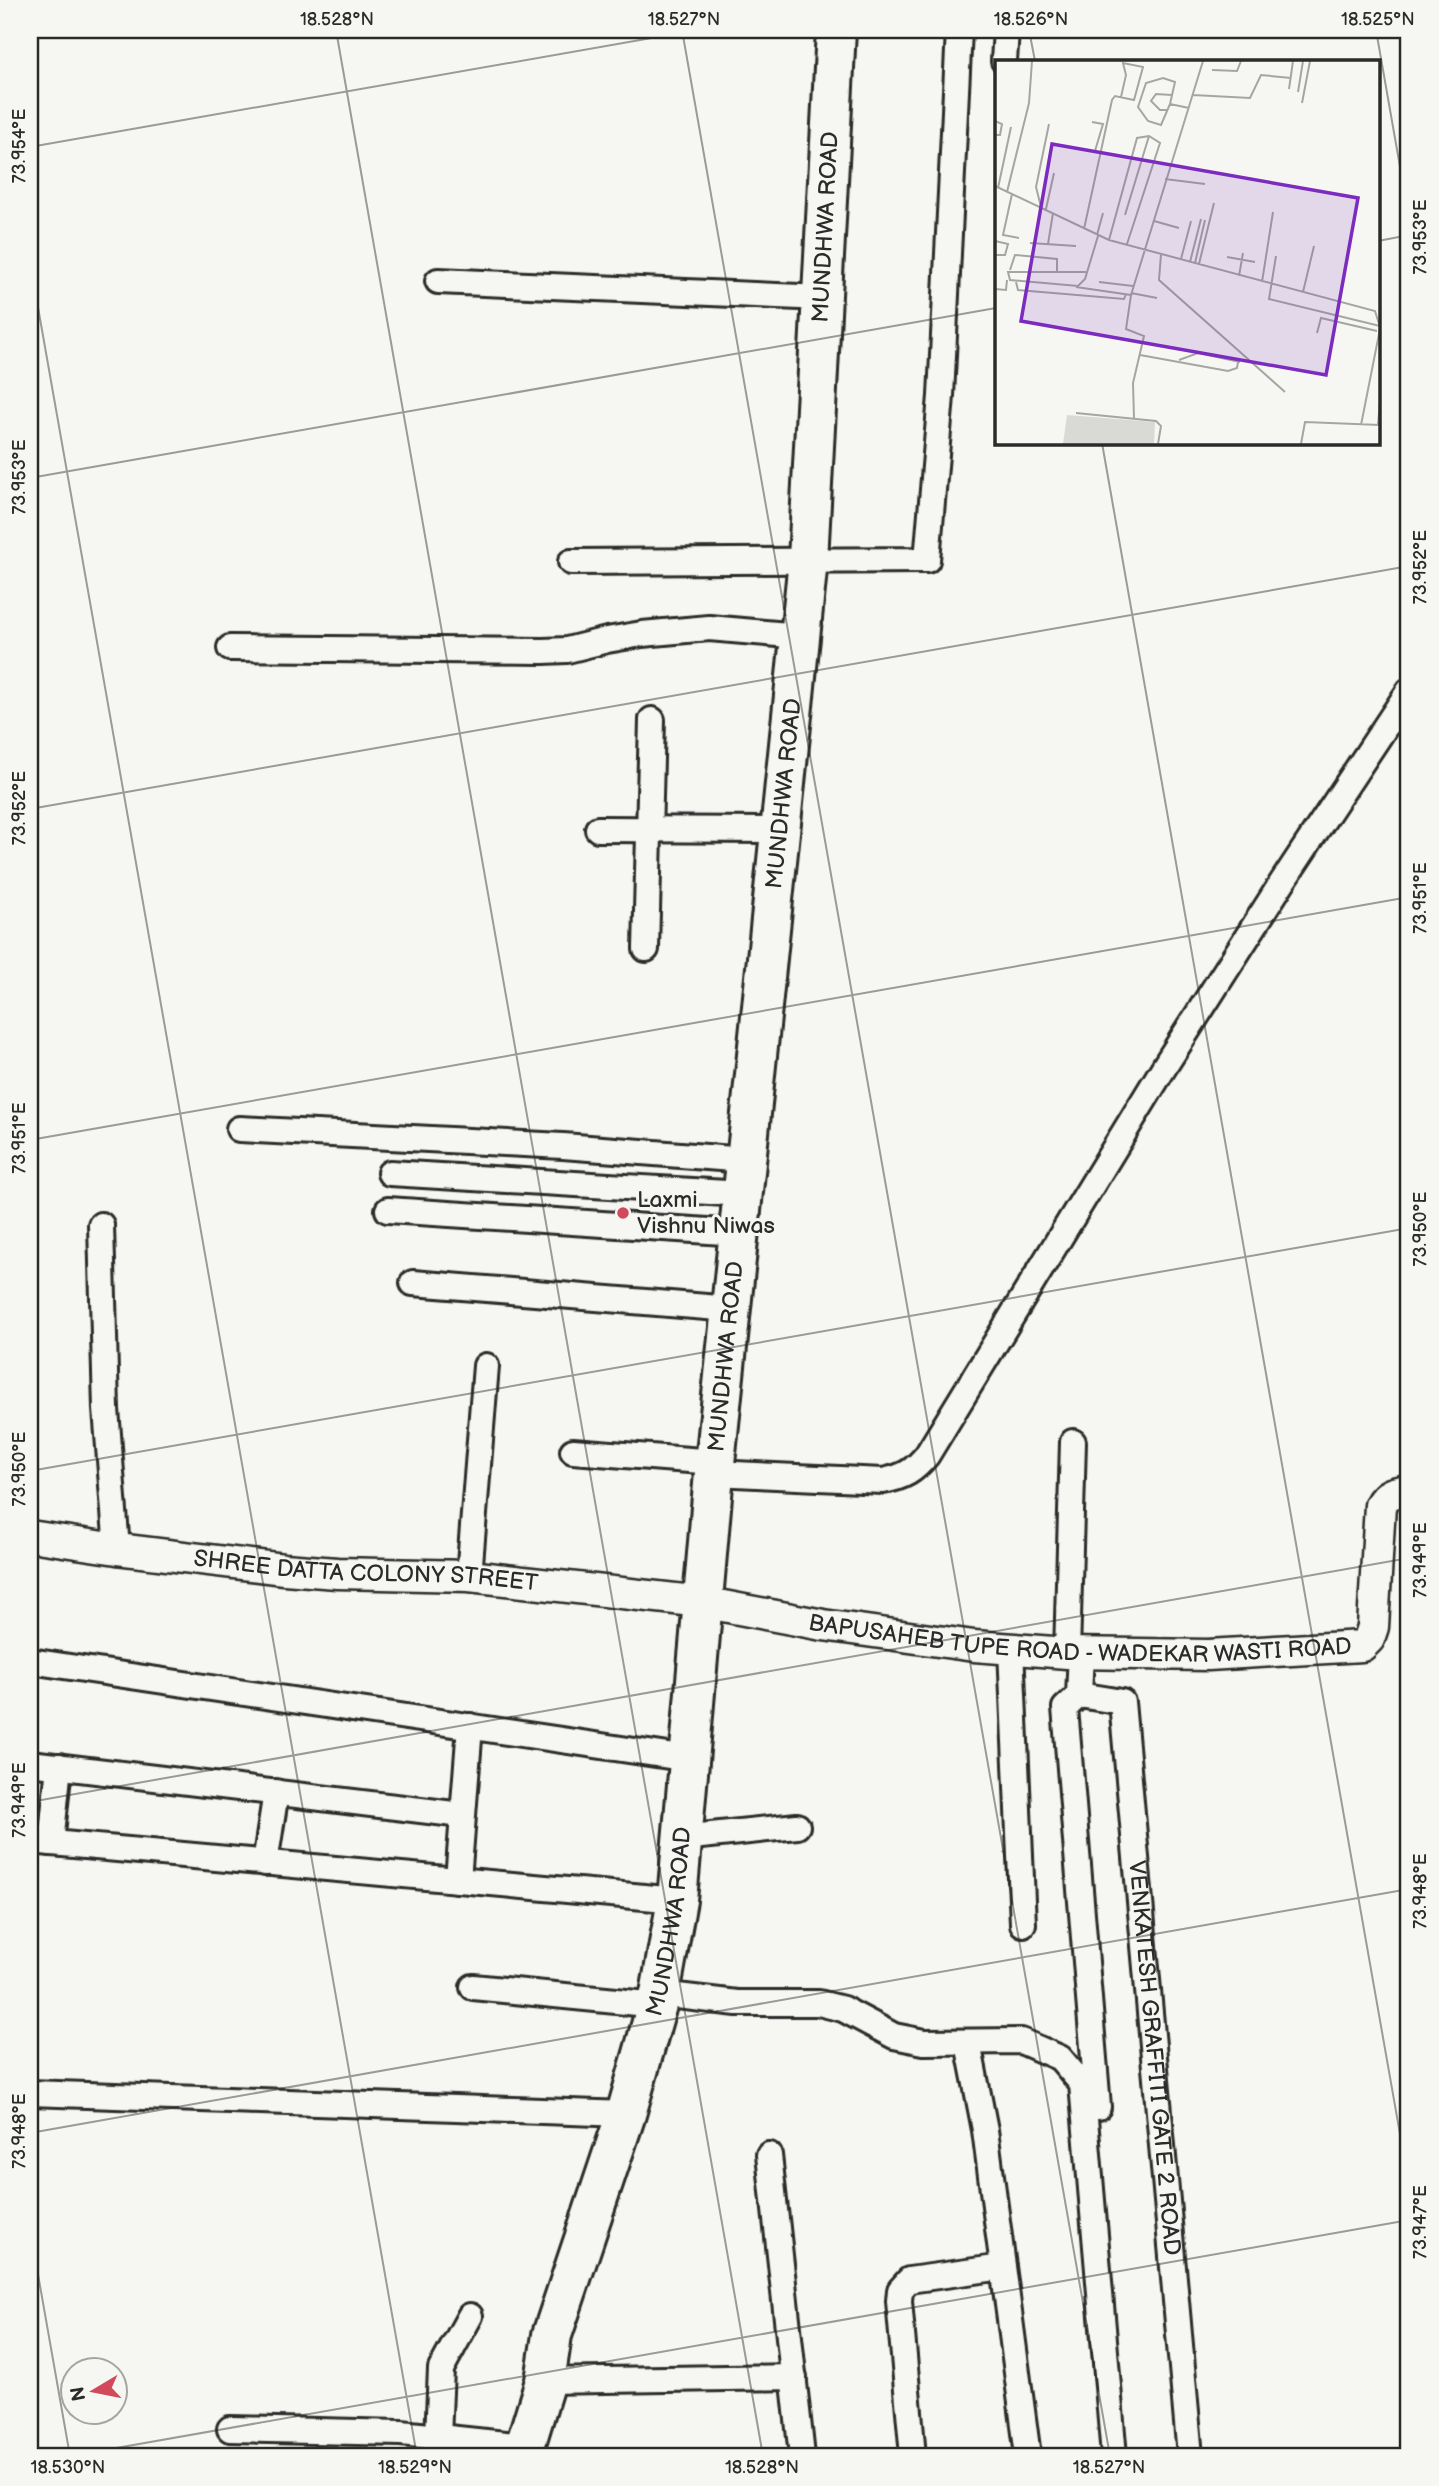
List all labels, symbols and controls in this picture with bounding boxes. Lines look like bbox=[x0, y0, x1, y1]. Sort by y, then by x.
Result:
text: 18.528°N bbox=[300, 9, 374, 30]
text: 18.527°N bbox=[648, 9, 720, 30]
text: 18.526°N bbox=[994, 9, 1068, 30]
text: 18.525°N bbox=[1341, 9, 1415, 30]
inset map bbox=[995, 60, 1380, 444]
text: 73.954°E bbox=[9, 109, 30, 183]
street label: MUNDHWA ROAD bbox=[807, 131, 845, 323]
text: 73.953°E bbox=[1410, 199, 1431, 275]
text: 73.953°E bbox=[9, 439, 30, 515]
text: 73.952°E bbox=[1410, 530, 1431, 604]
street label: MUNDHWA ROAD bbox=[760, 697, 808, 890]
text: 73.952°E bbox=[9, 771, 30, 845]
text: 73.951°E bbox=[1410, 862, 1431, 934]
text: 73.951°E bbox=[9, 1102, 30, 1174]
place label: Laxmi Vishnu Niwas bbox=[637, 1186, 775, 1240]
text: 73.950°E bbox=[1410, 1191, 1431, 1266]
marker: Laxmi Vishnu Niwas bbox=[615, 1205, 631, 1221]
street label: MUNDHWA ROAD bbox=[702, 1260, 750, 1453]
text: 73.950°E bbox=[9, 1431, 30, 1506]
text: 73.949°E bbox=[1410, 1522, 1431, 1598]
street label: SHREE DATTA COLONY STREET bbox=[192, 1544, 540, 1598]
street label: BAPUSAHEB TUPE ROAD - WADEKAR WASTI ROAD bbox=[806, 1609, 1352, 1669]
text: 73.949°E bbox=[9, 1762, 30, 1838]
street label: MUNDHWA ROAD bbox=[640, 1826, 697, 2019]
text: 73.948°E bbox=[1410, 1853, 1431, 1929]
street label: VENKATESH GRAFFITI GATE 2 ROAD bbox=[1122, 1859, 1186, 2257]
text: 73.948°E bbox=[9, 2093, 30, 2169]
text: 73.947°E bbox=[1410, 2185, 1431, 2259]
north arrow bbox=[60, 2356, 130, 2426]
text: N bbox=[66, 2385, 91, 2403]
text: 18.530°N bbox=[31, 2457, 105, 2478]
text: 18.529°N bbox=[378, 2457, 452, 2478]
text: 18.528°N bbox=[725, 2457, 799, 2478]
text: 18.527°N bbox=[1073, 2457, 1145, 2478]

